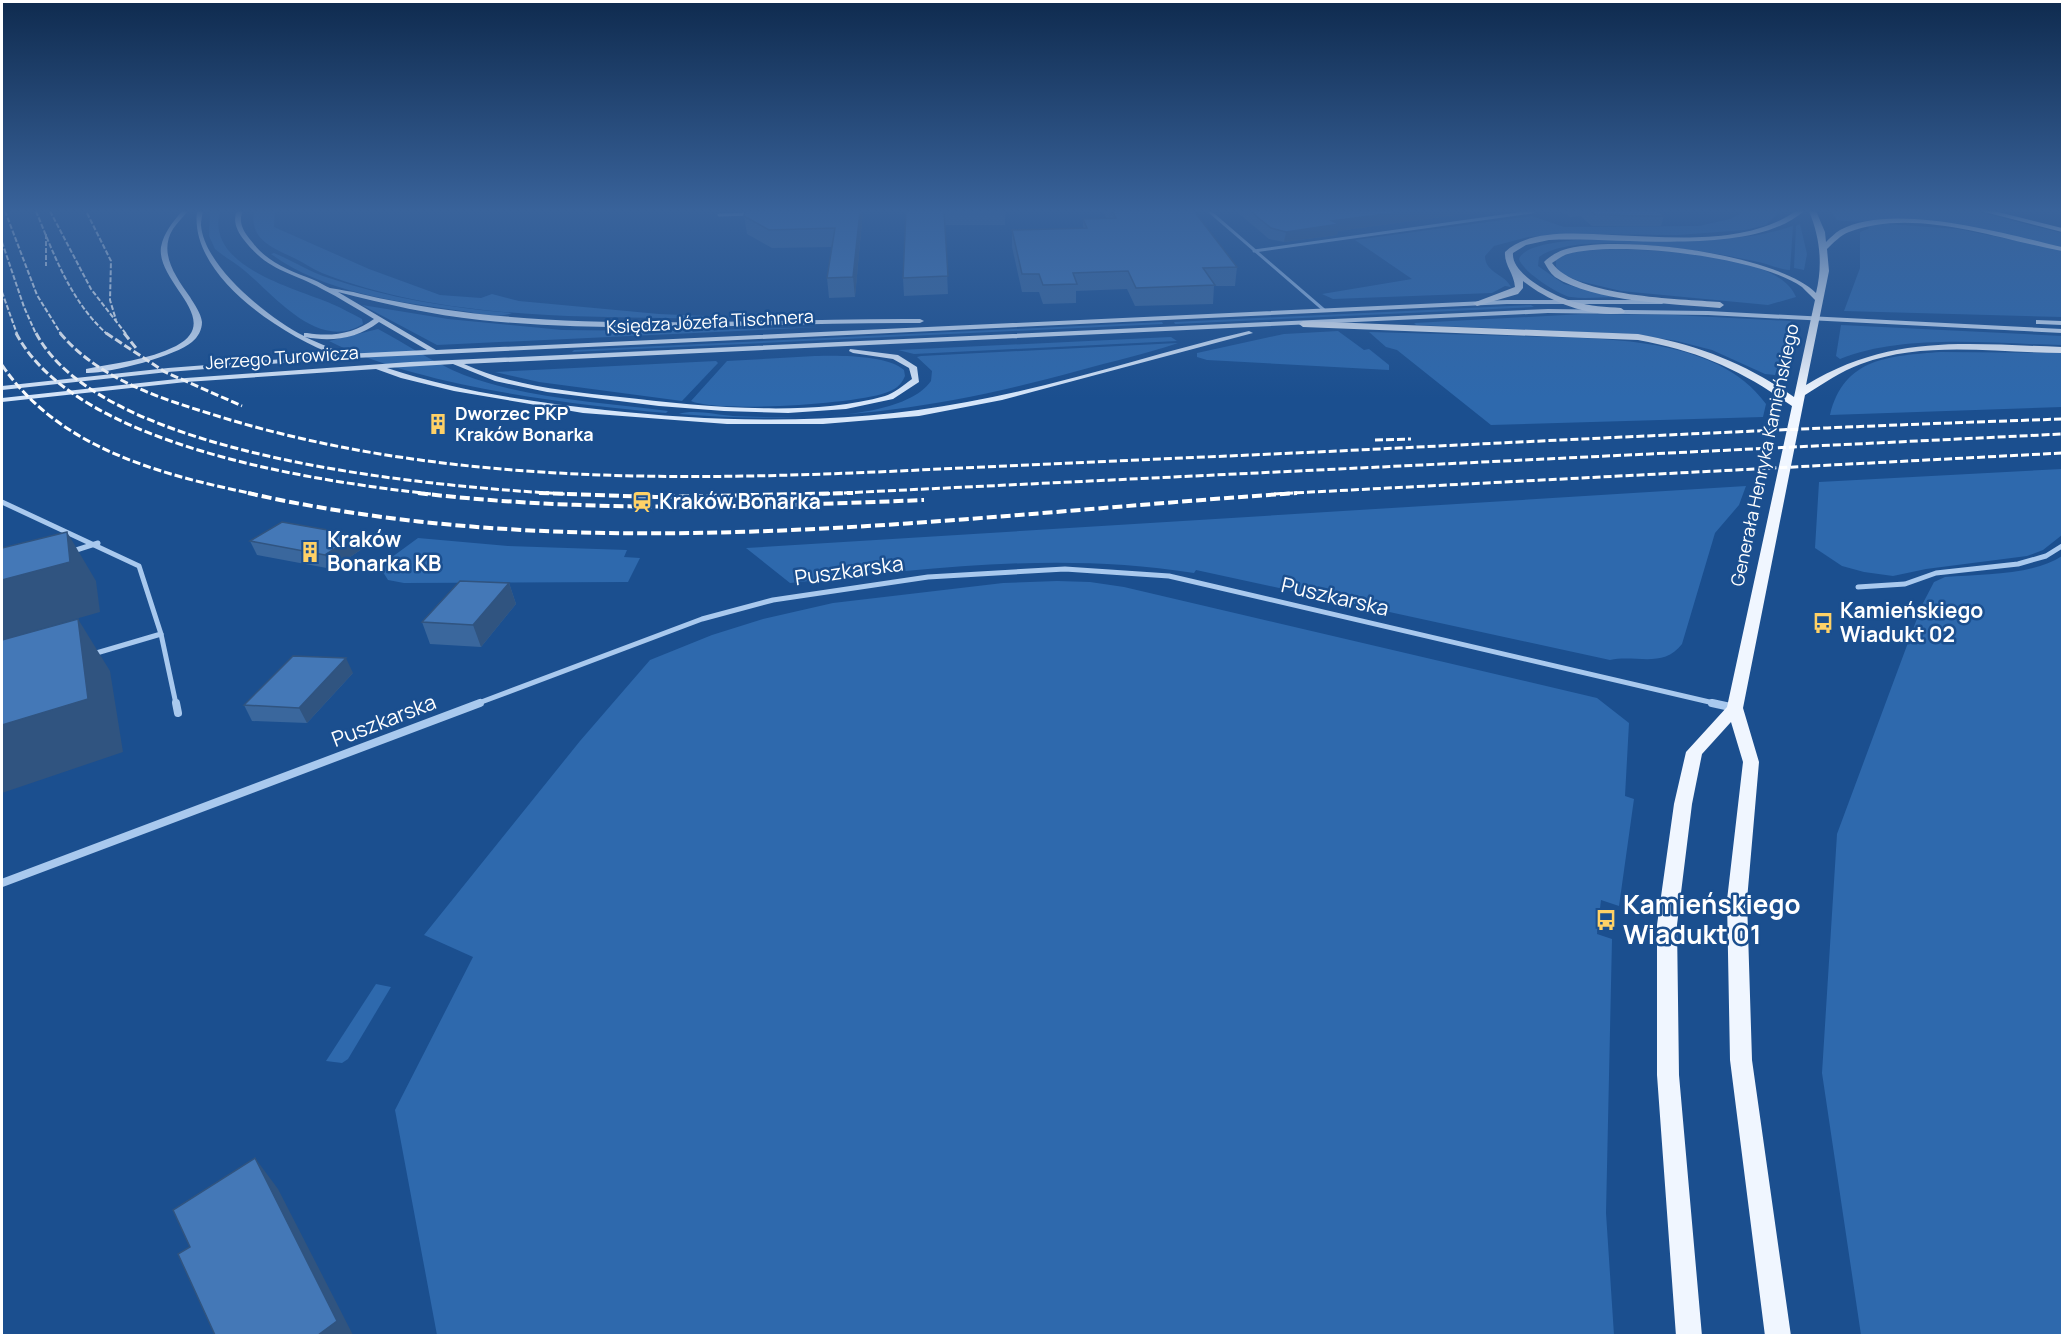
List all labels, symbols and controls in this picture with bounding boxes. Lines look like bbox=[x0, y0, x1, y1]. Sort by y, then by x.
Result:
street label: Księdza Józefa Tischnera bbox=[606, 304, 814, 338]
street label: Generała Henryka Kamieńskiego bbox=[1724, 321, 1804, 588]
street label: Jerzego Turowicza bbox=[204, 340, 359, 374]
place label: Dworzec PKP Kraków Bonarka bbox=[455, 401, 594, 446]
building icon: Dworzec PKP Kraków Bonarka bbox=[426, 412, 450, 436]
place label: Kraków Bonarka bbox=[659, 487, 821, 515]
station icon: Kraków Bonarka bbox=[630, 490, 654, 514]
place label: Kraków Bonarka KB bbox=[327, 525, 441, 577]
building icon: Kraków Bonarka KB bbox=[298, 540, 322, 564]
street label: Puszkarska bbox=[793, 549, 905, 592]
street label: Puszkarska bbox=[1279, 570, 1392, 622]
place label: Kamieńskiego Wiadukt 02 bbox=[1840, 596, 1983, 648]
bus stop icon: Kamieńskiego Wiadukt 02 bbox=[1811, 611, 1835, 635]
street label: Puszkarska bbox=[327, 687, 440, 753]
place label: Kamieńskiego Wiadukt 01 bbox=[1623, 886, 1800, 952]
bus stop icon: Kamieńskiego Wiadukt 01 bbox=[1594, 908, 1618, 932]

